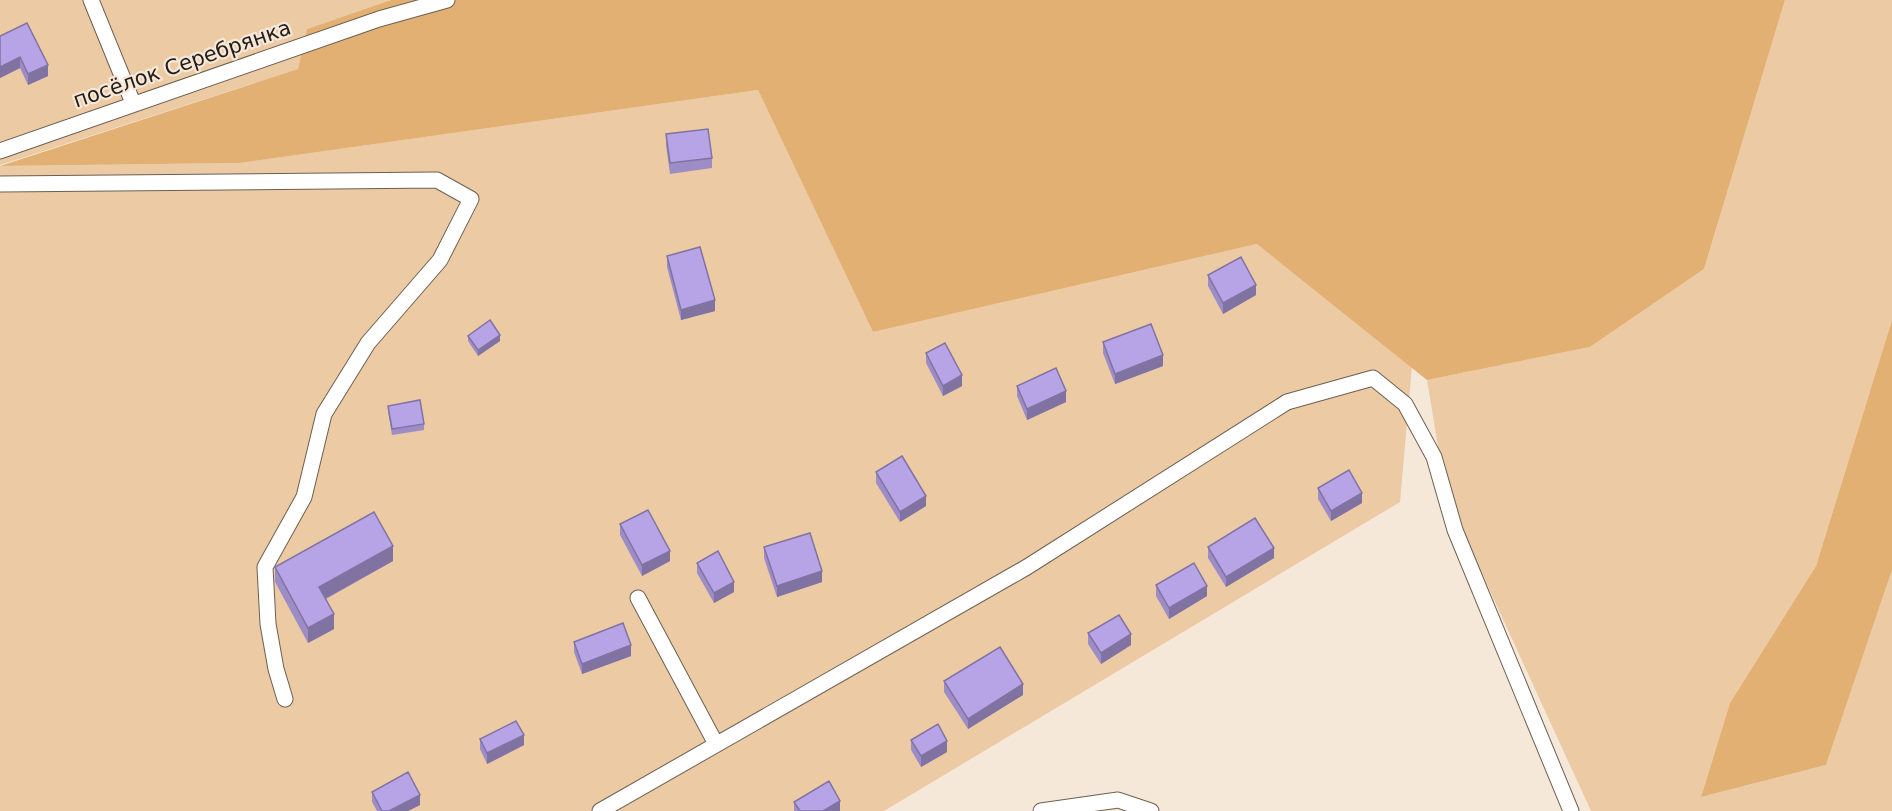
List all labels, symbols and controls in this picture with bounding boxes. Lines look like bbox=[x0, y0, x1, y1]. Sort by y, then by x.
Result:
street label: посёлок Серебрянка bbox=[70, 15, 294, 113]

